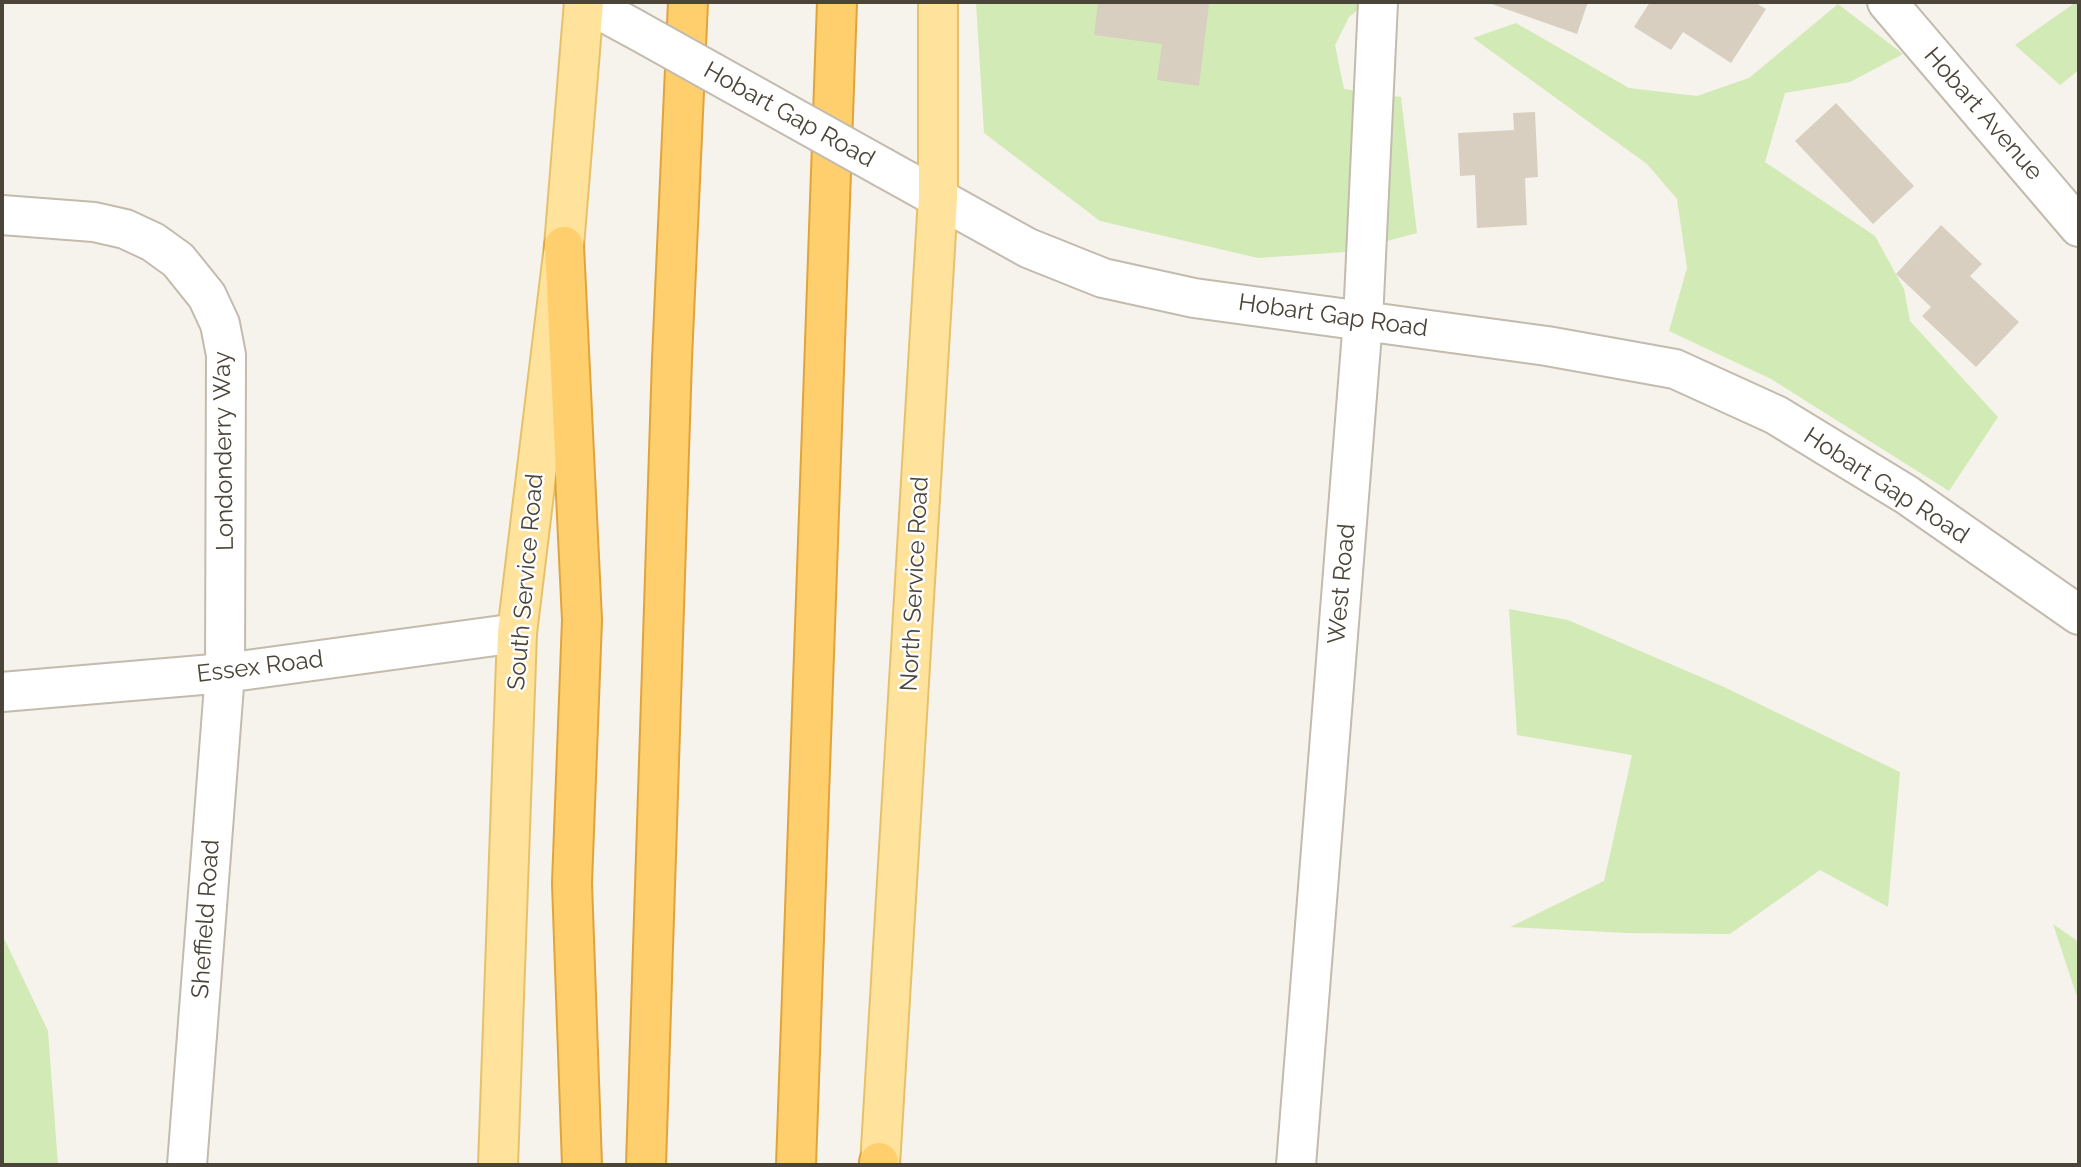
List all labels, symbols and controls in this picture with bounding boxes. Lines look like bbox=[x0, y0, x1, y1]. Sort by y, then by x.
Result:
street label: Hobart Avenue bbox=[1918, 42, 2048, 186]
street label: Hobart Gap Road bbox=[698, 56, 880, 174]
street label: Hobart Gap Road bbox=[1236, 288, 1430, 344]
street label: Londonderry Way bbox=[208, 351, 240, 551]
street label: Hobart Gap Road bbox=[1798, 422, 1974, 550]
street label: South Service Road bbox=[502, 473, 550, 691]
street label: North Service Road bbox=[895, 476, 935, 692]
street label: West Road bbox=[1322, 523, 1362, 645]
street label: Essex Road bbox=[195, 645, 325, 689]
street label: Sheffield Road bbox=[186, 839, 226, 999]

